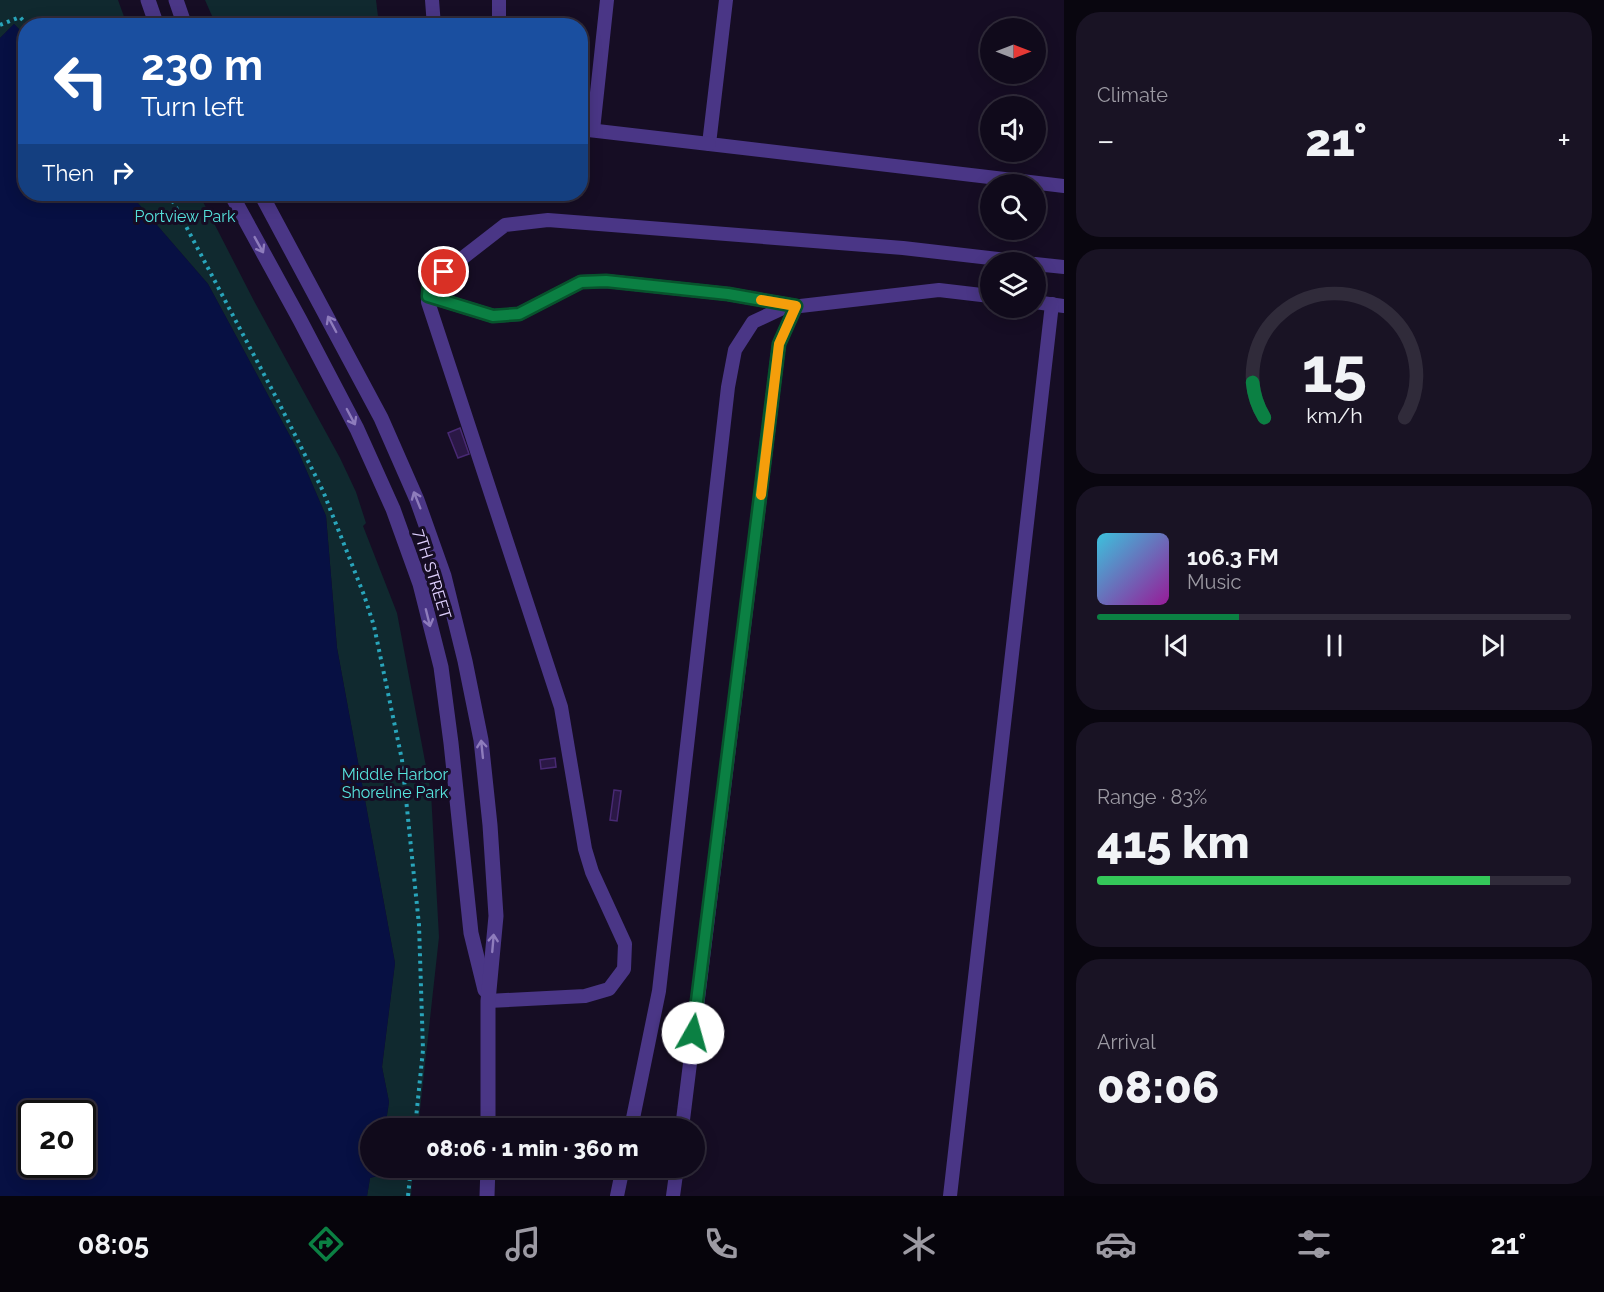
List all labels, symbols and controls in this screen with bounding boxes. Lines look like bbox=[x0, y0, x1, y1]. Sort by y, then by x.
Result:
north arrow bbox=[980, 18, 1046, 84]
map controls bbox=[980, 18, 1046, 318]
text: 230 m bbox=[141, 41, 263, 90]
icon: left bbox=[42, 42, 120, 120]
text: Climate bbox=[1097, 83, 1168, 107]
text: Turn left bbox=[141, 91, 244, 122]
button: sound bbox=[980, 96, 1046, 162]
text: 21° bbox=[1305, 114, 1367, 167]
text: − bbox=[1097, 121, 1115, 160]
text: + bbox=[1557, 121, 1571, 160]
icon: right bbox=[106, 156, 139, 189]
text: Then bbox=[42, 160, 94, 186]
button: search bbox=[980, 174, 1046, 240]
park label: Portview Park bbox=[135, 207, 236, 226]
one-way arrow bbox=[253, 236, 265, 253]
pin bbox=[418, 246, 469, 297]
button: layers bbox=[980, 252, 1046, 318]
icon: arrive bbox=[427, 255, 460, 288]
one-way arrow bbox=[326, 316, 337, 334]
text: 15 bbox=[1301, 333, 1367, 407]
text: km/h bbox=[1306, 404, 1362, 429]
one-way arrow bbox=[346, 407, 357, 425]
one-way arrow bbox=[411, 491, 422, 509]
street label: 7TH STREET bbox=[410, 527, 455, 622]
text: 106.3 FM bbox=[1187, 544, 1279, 570]
text: Music bbox=[1187, 570, 1241, 594]
one-way arrow bbox=[423, 608, 435, 627]
icon: previous bbox=[1160, 629, 1193, 662]
icon: pause bbox=[1318, 629, 1351, 662]
icon: next bbox=[1476, 629, 1509, 662]
one-way arrow bbox=[476, 739, 487, 759]
park label: Middle Harbor Shoreline Park bbox=[342, 765, 449, 802]
text: Range · 83% bbox=[1097, 785, 1207, 809]
text: 415 km bbox=[1097, 816, 1250, 869]
one-way arrow bbox=[488, 934, 499, 953]
position arrow bbox=[661, 1001, 725, 1065]
text: Arrival bbox=[1097, 1030, 1156, 1054]
text: 08:06 bbox=[1097, 1061, 1219, 1114]
speed limit sign: 20 bbox=[18, 1100, 96, 1178]
text: 08:06 · 1 min · 360 m bbox=[426, 1135, 639, 1161]
icon: directions bbox=[305, 1223, 347, 1265]
icon: music bbox=[502, 1223, 544, 1265]
icon: phone bbox=[700, 1223, 742, 1265]
icon: climate bbox=[898, 1223, 940, 1265]
icon: car bbox=[1095, 1223, 1137, 1265]
icon: filters bbox=[1293, 1223, 1335, 1265]
text: 08:05 bbox=[78, 1229, 149, 1260]
text: 21° bbox=[1491, 1229, 1526, 1260]

